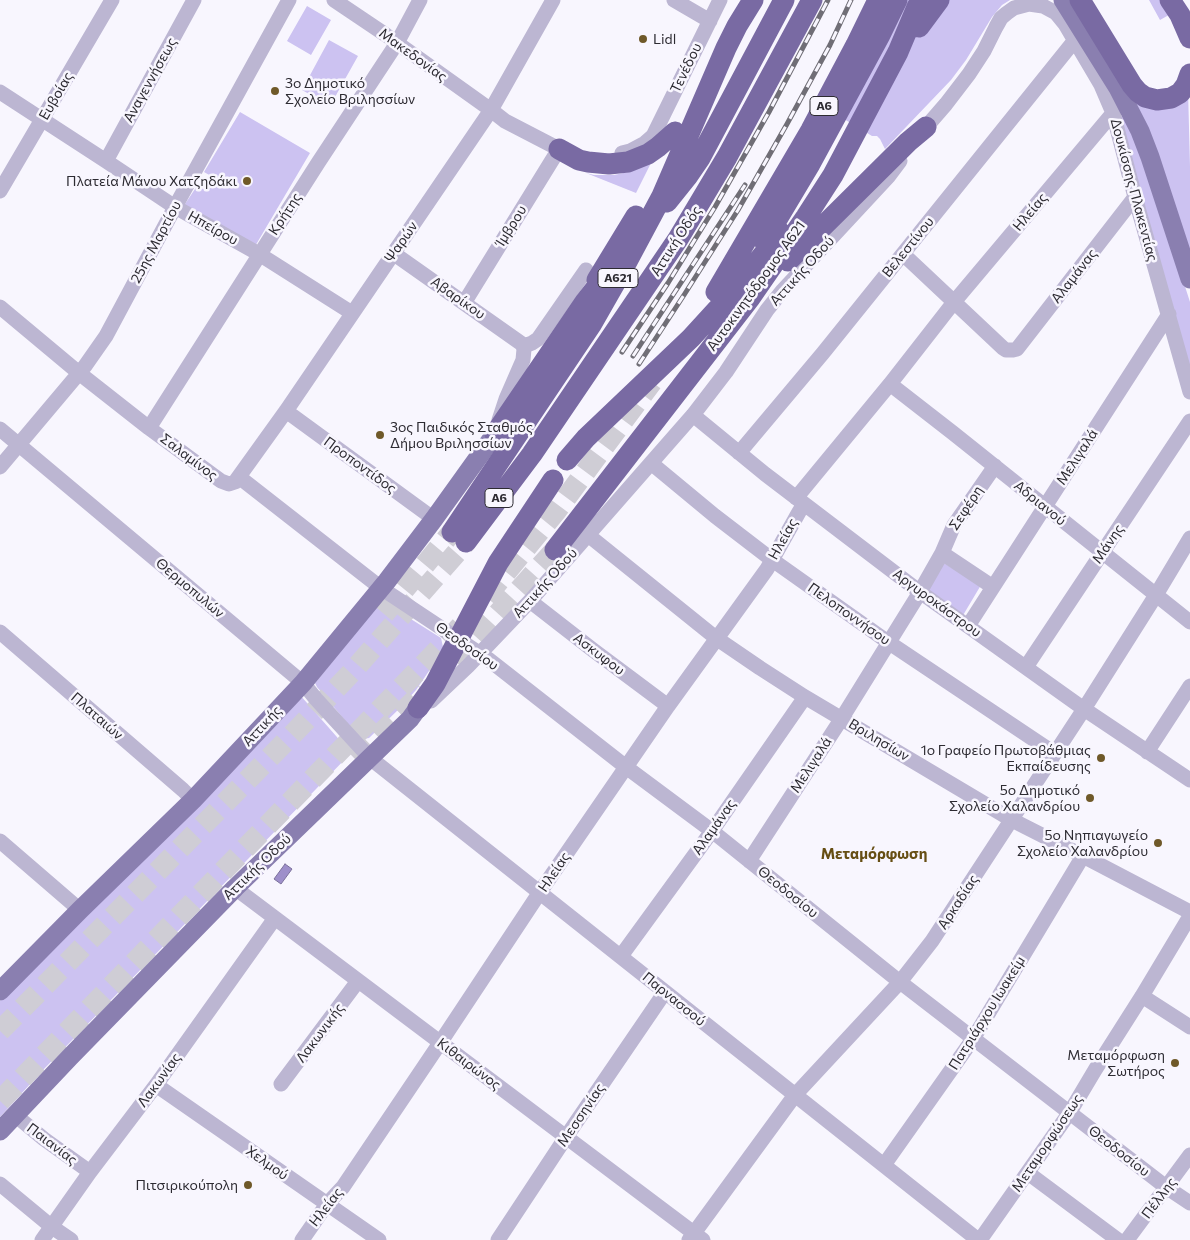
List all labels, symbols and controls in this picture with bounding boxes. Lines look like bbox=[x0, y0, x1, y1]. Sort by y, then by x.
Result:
street label: Μακεδονίας bbox=[376, 25, 450, 85]
place label: Lidl bbox=[653, 31, 676, 47]
marker: Lidl bbox=[637, 33, 649, 45]
street label: Αναγεννήσεως bbox=[120, 35, 180, 125]
street label: Τενέδου bbox=[667, 40, 705, 96]
street label: Ευβοίας bbox=[36, 69, 76, 123]
place label: 3ο Δημοτικό Σχολείο Βριλησσίων bbox=[285, 75, 415, 108]
marker: 3ο Δημοτικό Σχολείο Βριλησσίων bbox=[269, 85, 281, 97]
road number: Α6 bbox=[810, 96, 838, 115]
street label: Δουκίσσης Πλακεντίας bbox=[1107, 117, 1161, 263]
place label: Πλατεία Μάνου Χατζηδάκι bbox=[66, 173, 237, 189]
marker: Πλατεία Μάνου Χατζηδάκι bbox=[241, 175, 253, 187]
street label: Κρήτης bbox=[265, 190, 305, 238]
street label: Ηλείας bbox=[1009, 190, 1051, 234]
street label: 25ης Μαρτίου bbox=[127, 198, 185, 286]
street label: Ίμβρου bbox=[492, 202, 530, 250]
street label: Αττική Οδός bbox=[647, 203, 705, 279]
street label: Ηπείρου bbox=[185, 207, 241, 249]
street label: Βελεστίνου bbox=[879, 213, 937, 281]
street label: Ψαρών bbox=[381, 218, 421, 266]
street label: Αυτοκινητόδρομος Α621 bbox=[703, 218, 809, 354]
street label: Αττικής Οδού bbox=[766, 233, 838, 309]
street label: Αλαμάνας bbox=[1048, 245, 1100, 307]
road number: Α621 bbox=[598, 268, 638, 288]
street label: Αβαρίκου bbox=[428, 273, 488, 323]
place label: 3ος Παιδικός Σταθμός Δήμου Βριλησσίων bbox=[390, 419, 533, 452]
street label: Μελιγαλά bbox=[1053, 426, 1101, 488]
marker: 3ος Παιδικός Σταθμός Δήμου Βριλησσίων bbox=[374, 429, 386, 441]
street label: Σαλαμίνος bbox=[157, 430, 221, 484]
street label: Προποντίδος bbox=[320, 433, 400, 497]
street label: Αδριανού bbox=[1011, 477, 1069, 529]
street label: Σεφέρη bbox=[946, 483, 986, 533]
road number: Α6 bbox=[485, 488, 513, 508]
street label: Ηλείας bbox=[765, 515, 801, 563]
street label: Μάνης bbox=[1089, 521, 1127, 567]
street label: Αττικής Οδού bbox=[509, 545, 581, 621]
street label: Θερμοπυλών bbox=[152, 555, 228, 621]
street label: Αργυροκάστρου bbox=[890, 565, 984, 641]
street label: Πελοποννήσου bbox=[805, 579, 893, 649]
street label: Θεοδοσίου bbox=[432, 618, 502, 674]
street label: Ασκυφου bbox=[570, 629, 628, 679]
street label: Πλαταιών bbox=[68, 689, 126, 743]
street label: Αττικής bbox=[239, 702, 285, 750]
street label: Βριλησίων bbox=[846, 715, 912, 765]
street label: Μελιγαλά bbox=[787, 734, 835, 796]
place label: 1ο Γραφείο Πρωτοβάθμιας Εκπαίδευσης bbox=[921, 742, 1091, 774]
marker: 1ο Γραφείο Πρωτοβάθμιας Εκπαίδευσης bbox=[1095, 752, 1107, 764]
place label: 5ο Δημοτικό Σχολείο Χαλανδρίου bbox=[949, 782, 1080, 814]
marker: 5ο Δημοτικό Σχολείο Χαλανδρίου bbox=[1084, 792, 1096, 804]
street label: Αλαμάνας bbox=[689, 796, 739, 858]
place label: 5ο Νηπιαγωγείο Σχολείο Χαλανδρίου bbox=[1017, 827, 1148, 860]
street label: Αττικής Οδού bbox=[219, 830, 295, 904]
marker: 5ο Νηπιαγωγείο Σχολείο Χαλανδρίου bbox=[1152, 837, 1164, 849]
district label: Μεταμόρφωση bbox=[821, 845, 927, 863]
street label: Ηλείας bbox=[535, 849, 573, 895]
street label: Θεοδοσίου bbox=[754, 863, 822, 921]
street label: Αρκαδίας bbox=[934, 871, 982, 933]
street label: Πατριάρχου Ιωακείμ bbox=[945, 953, 1029, 1073]
street label: Παρνασσού bbox=[639, 968, 709, 1030]
street label: Λακωνικής bbox=[292, 1000, 348, 1066]
street label: Κιθαιρώνος bbox=[434, 1035, 504, 1093]
place label: Μεταμόρφωση Σωτήρος bbox=[1067, 1047, 1165, 1080]
street label: Λακωνίας bbox=[134, 1050, 184, 1110]
marker: Μεταμόρφωση Σωτήρος bbox=[1169, 1057, 1181, 1069]
street label: Μεσσηνίας bbox=[554, 1080, 608, 1150]
street label: Μεταμορφώσεως bbox=[1008, 1091, 1086, 1195]
street label: Παιανίας bbox=[24, 1120, 80, 1168]
street label: Θεοδοσίου bbox=[1085, 1122, 1153, 1180]
street label: Χελμού bbox=[243, 1142, 291, 1184]
street label: Πέλλης bbox=[1138, 1174, 1180, 1222]
place label: Πιτσιρικούπολη bbox=[136, 1177, 238, 1193]
marker: Πιτσιρικούπολη bbox=[242, 1179, 254, 1191]
street label: Ηλείας bbox=[306, 1184, 346, 1230]

